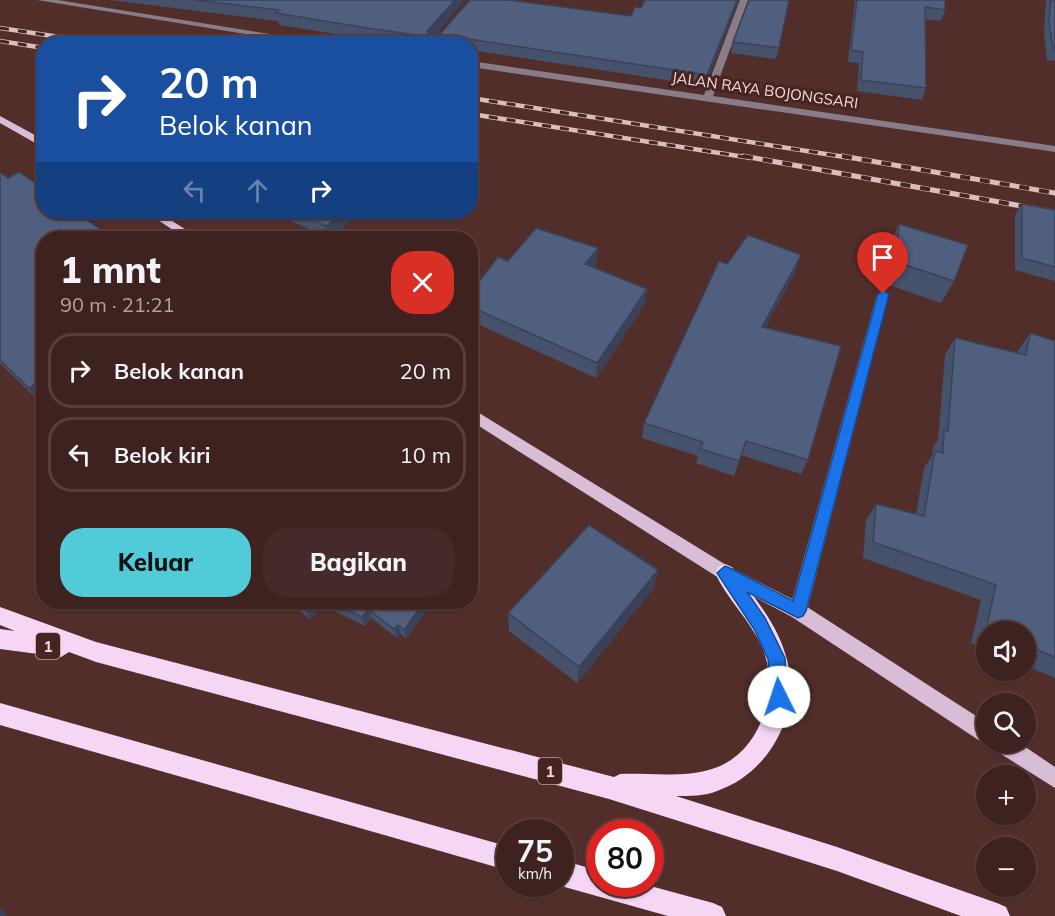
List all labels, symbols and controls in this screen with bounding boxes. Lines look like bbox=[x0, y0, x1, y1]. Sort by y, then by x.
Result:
text: 20 m bbox=[159, 56, 259, 109]
icon: right bbox=[60, 60, 138, 138]
street label: JALAN RAYA BOJONGSARI bbox=[671, 68, 859, 112]
text: Belok kanan bbox=[159, 108, 313, 142]
icon: left bbox=[178, 174, 211, 207]
icon: ahead bbox=[241, 174, 274, 207]
icon: right bbox=[304, 174, 337, 207]
pin bbox=[857, 232, 908, 294]
icon: arrive bbox=[866, 241, 899, 274]
text: 1 mnt bbox=[60, 247, 161, 292]
button: close bbox=[391, 251, 454, 314]
text: 90 m · 21:21 bbox=[60, 292, 174, 317]
icon: right bbox=[63, 354, 96, 387]
text: Belok kanan bbox=[114, 357, 244, 385]
text: 20 m bbox=[400, 357, 451, 385]
icon: left bbox=[63, 438, 96, 471]
text: Belok kiri bbox=[114, 441, 210, 469]
text: 10 m bbox=[400, 441, 451, 469]
button: Keluar bbox=[60, 528, 251, 597]
button: Bagikan bbox=[263, 528, 454, 597]
map controls bbox=[976, 621, 1036, 897]
button: sound bbox=[976, 621, 1036, 681]
road number: 1 bbox=[36, 633, 60, 659]
position arrow bbox=[747, 665, 811, 729]
button: search bbox=[976, 693, 1036, 753]
road number: 1 bbox=[538, 758, 562, 784]
button: + bbox=[976, 765, 1036, 825]
speed limit sign: 80 bbox=[586, 819, 664, 897]
text: 75 bbox=[517, 832, 553, 870]
button: − bbox=[976, 837, 1036, 897]
text: km/h bbox=[518, 864, 552, 883]

